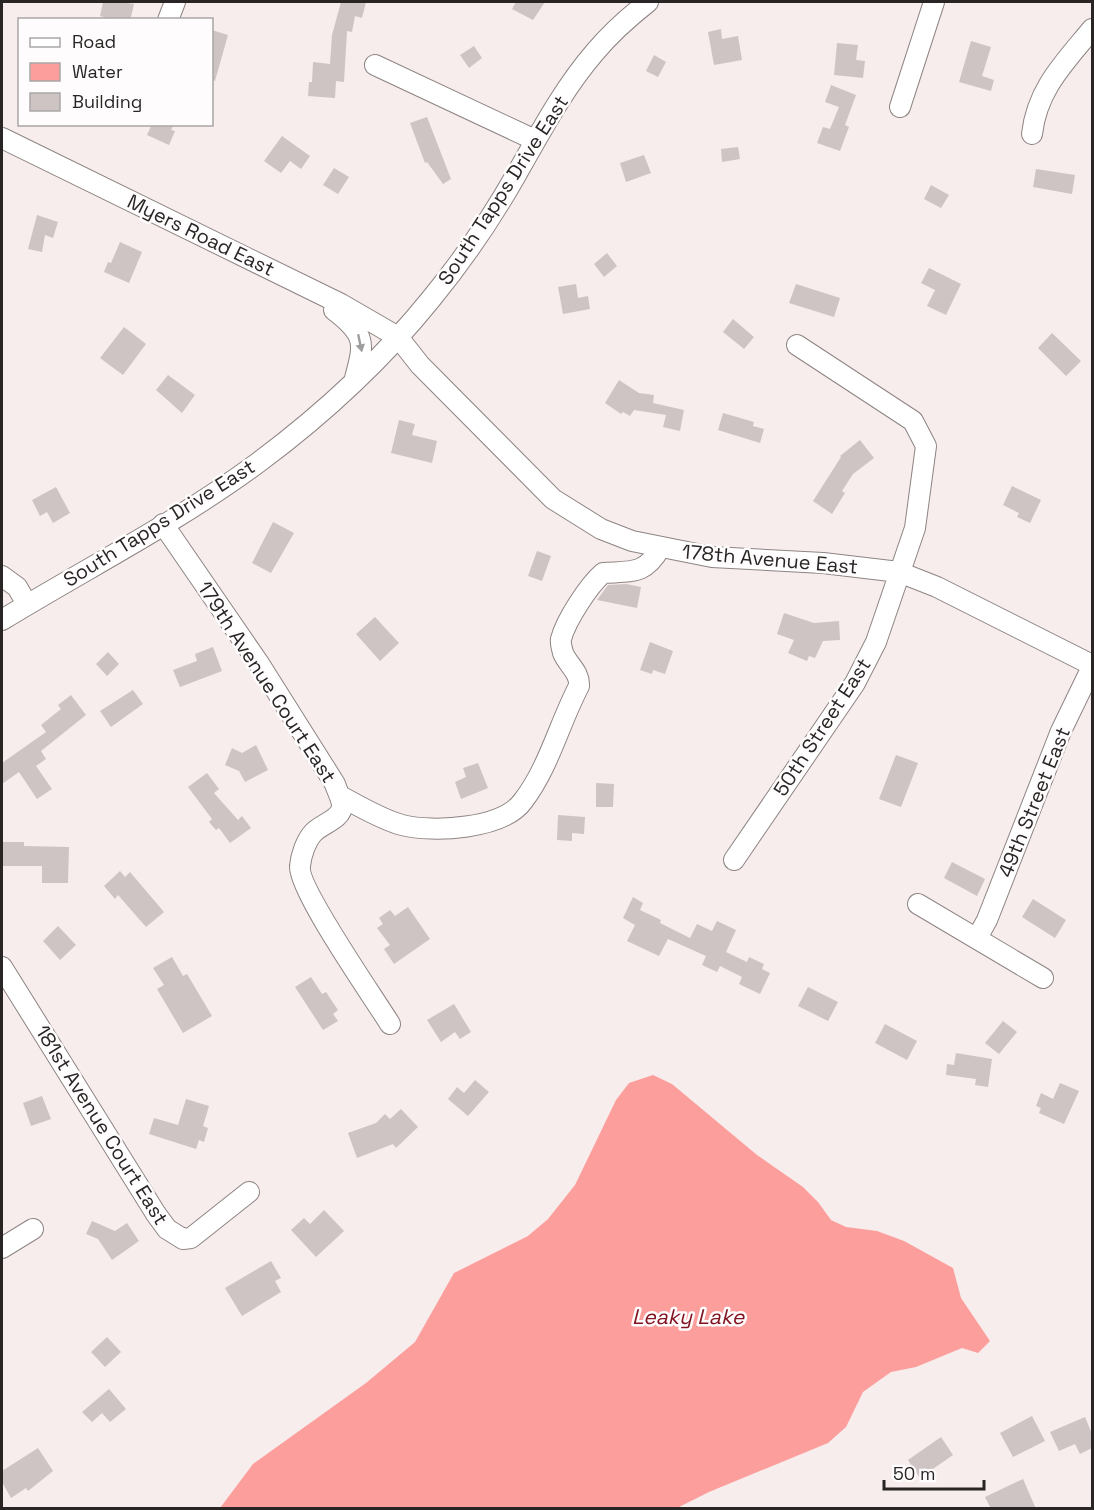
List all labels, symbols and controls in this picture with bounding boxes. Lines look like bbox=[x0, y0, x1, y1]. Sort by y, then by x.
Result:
legend bbox=[18, 18, 213, 126]
text: Road bbox=[72, 30, 116, 53]
text: Water bbox=[72, 60, 123, 83]
text: Building bbox=[72, 90, 142, 113]
street label: South Tapps Drive East bbox=[432, 90, 574, 290]
street label: Myers Road East bbox=[123, 188, 279, 282]
one-way arrow bbox=[355, 334, 365, 352]
street label: South Tapps Drive East bbox=[58, 453, 260, 593]
street label: 178th Avenue East bbox=[681, 538, 859, 580]
street label: 179th Avenue Court East bbox=[192, 576, 342, 788]
street label: 50th Street East bbox=[768, 653, 876, 801]
street label: 49th Street East bbox=[992, 723, 1076, 881]
street label: 181st Avenue Court East bbox=[30, 1020, 174, 1230]
water label: Leaky Lake bbox=[632, 1303, 746, 1330]
scale bar bbox=[884, 1453, 984, 1491]
text: 50 m bbox=[893, 1462, 935, 1485]

